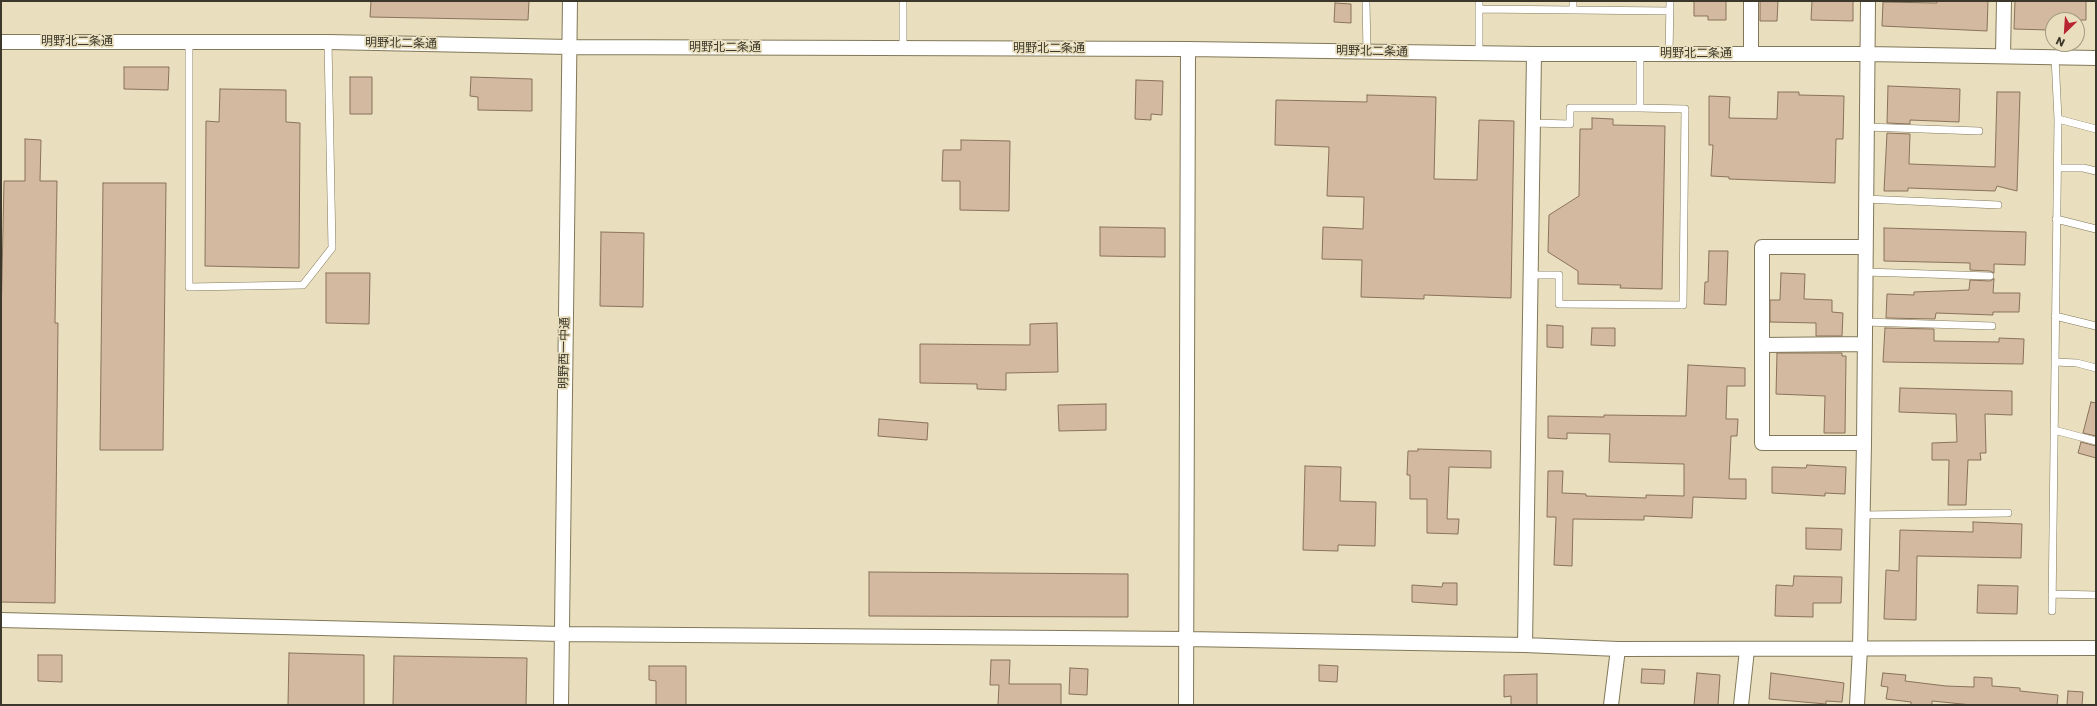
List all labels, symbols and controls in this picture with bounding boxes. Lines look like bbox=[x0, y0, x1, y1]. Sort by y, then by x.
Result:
north arrow bbox=[2045, 12, 2085, 52]
text: N bbox=[2053, 33, 2067, 51]
street label: 明野北二条通 bbox=[41, 35, 113, 49]
street label: 明野北二条通 bbox=[365, 36, 437, 52]
street label: 明野北二条通 bbox=[689, 41, 761, 55]
street label: 明野北二条通 bbox=[1013, 42, 1085, 56]
street label: 明野北二条通 bbox=[1336, 44, 1408, 60]
street label: 明野北二条通 bbox=[1660, 47, 1732, 61]
street label: 明野西一中通 bbox=[557, 317, 573, 389]

